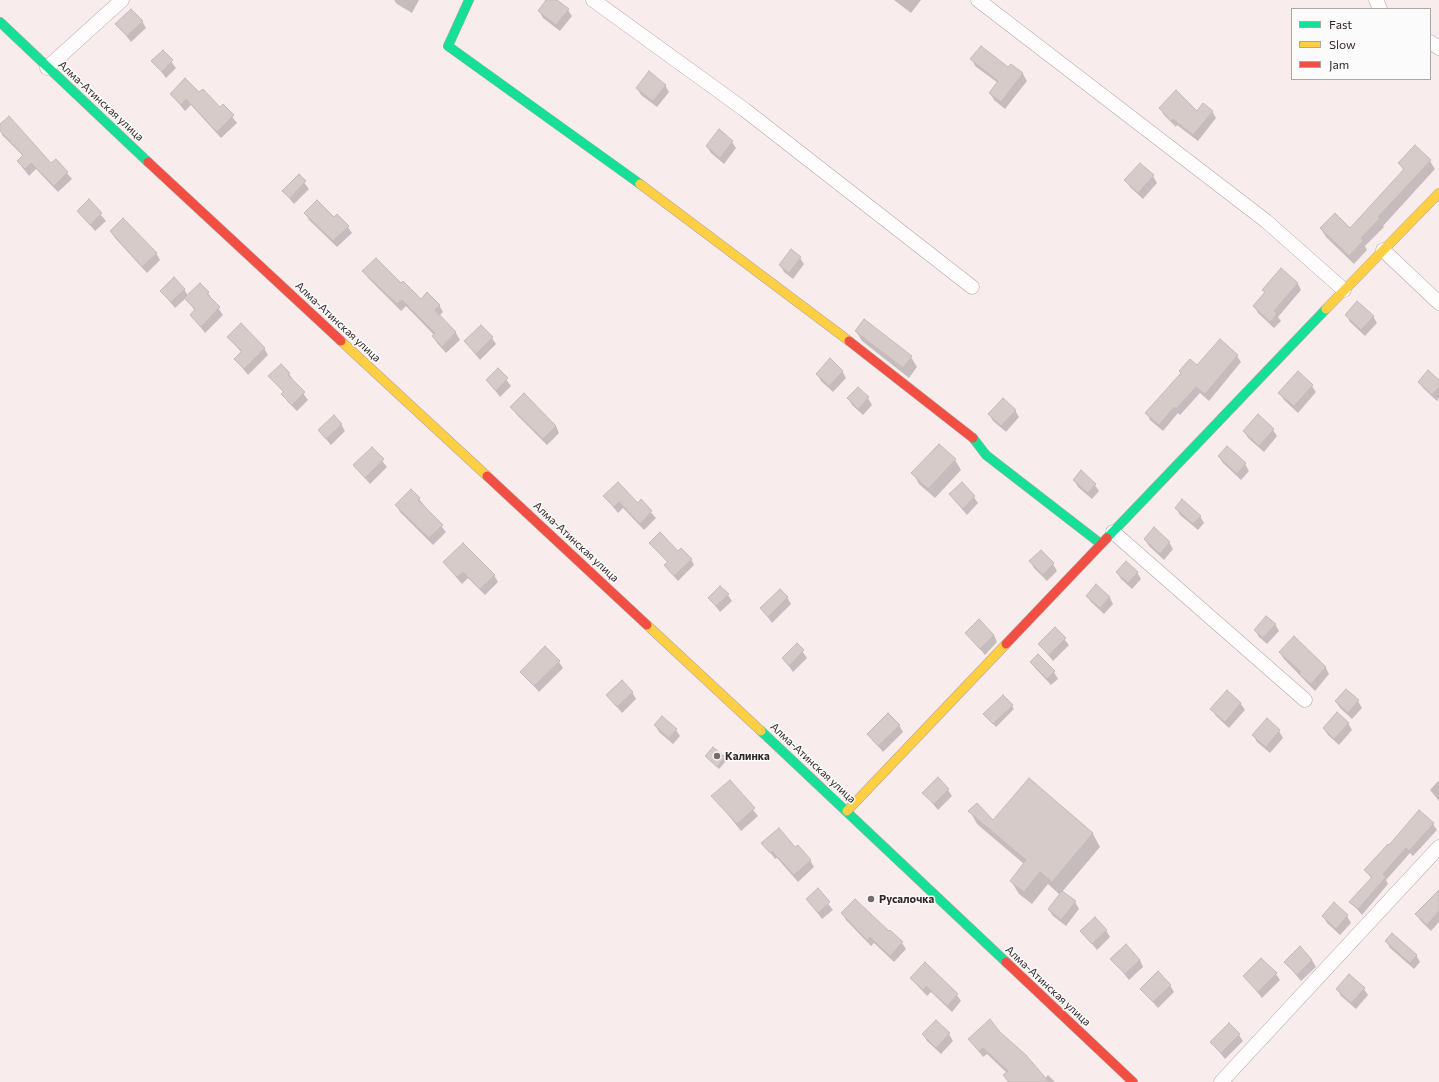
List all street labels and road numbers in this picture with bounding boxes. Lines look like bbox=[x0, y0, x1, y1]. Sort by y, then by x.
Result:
street label: Алма-Атинская улица bbox=[56, 58, 146, 144]
street label: Алма-Атинская улица bbox=[293, 279, 383, 365]
street label: Алма-Атинская улица bbox=[531, 499, 621, 585]
street label: Алма-Атинская улица bbox=[768, 720, 858, 806]
street label: Алма-Атинская улица bbox=[1003, 943, 1093, 1029]

